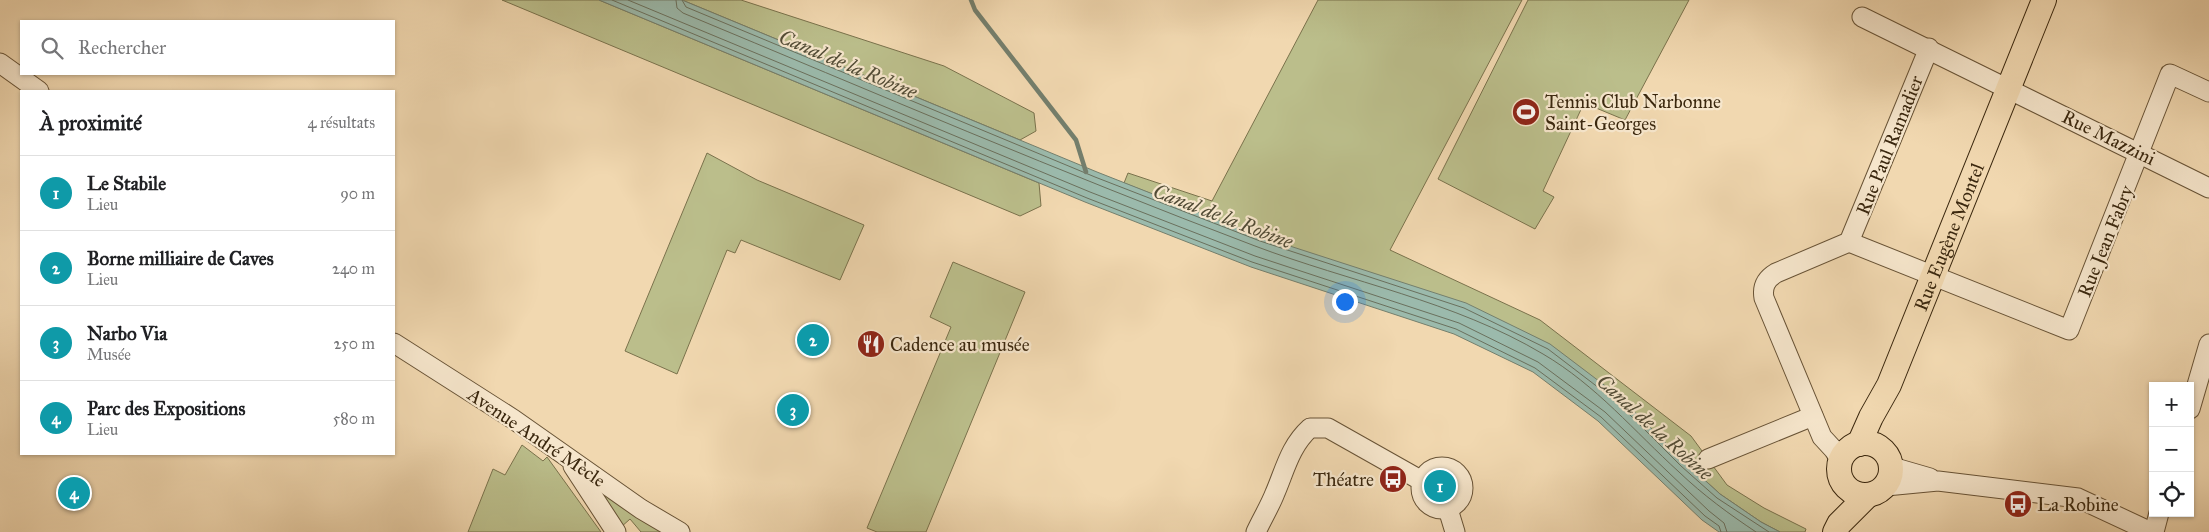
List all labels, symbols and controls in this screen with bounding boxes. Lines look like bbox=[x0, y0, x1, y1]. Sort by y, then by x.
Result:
search box bbox=[20, 20, 395, 75]
water label: Canal de la Robine bbox=[775, 24, 921, 104]
icon: search bbox=[38, 34, 66, 62]
text: Rechercher bbox=[78, 36, 166, 59]
street label: Rue Paul Ramadier bbox=[1851, 71, 1928, 218]
place label: Tennis Club Narbonne Saint-Georges bbox=[1545, 90, 1721, 136]
sports icon: Tennis Club Narbonne Saint-Georges bbox=[1511, 97, 1541, 127]
street label: Rue Mazzini bbox=[2058, 105, 2159, 170]
text: À proximité bbox=[40, 110, 142, 136]
text: 4 résultats bbox=[308, 113, 375, 132]
street label: Rue Eugène Montel bbox=[1909, 159, 1989, 314]
text: Le Stabile bbox=[87, 172, 166, 195]
water label: Canal de la Robine bbox=[1150, 178, 1297, 254]
street label: Rue Jean Fabry bbox=[2073, 181, 2140, 301]
text: 1 bbox=[53, 184, 59, 203]
text: 90 m bbox=[340, 184, 375, 203]
text: Lieu bbox=[87, 195, 118, 214]
text: Borne milliaire de Caves bbox=[87, 247, 274, 270]
text: 2 bbox=[52, 259, 60, 278]
text: 240 m bbox=[332, 259, 375, 278]
text: Lieu bbox=[87, 270, 118, 289]
your location bbox=[1332, 289, 1358, 315]
pin: 2 bbox=[797, 321, 829, 359]
text: Narbo Via bbox=[87, 322, 167, 345]
restaurant icon: Cadence au musée bbox=[856, 329, 886, 359]
place label: Cadence au musée bbox=[890, 333, 1030, 356]
text: 3 bbox=[53, 334, 59, 353]
text: 250 m bbox=[334, 334, 375, 353]
text: Musée bbox=[87, 345, 131, 364]
water label: Canal de la Robine bbox=[1592, 369, 1718, 486]
street label: Avenue André Mècle bbox=[463, 382, 610, 492]
map controls bbox=[2149, 382, 2194, 517]
button: + bbox=[2149, 382, 2194, 427]
pin: 3 bbox=[777, 391, 809, 429]
text: Parc des Expositions bbox=[87, 397, 245, 420]
text: 4 bbox=[52, 409, 60, 428]
text: 580 m bbox=[333, 409, 375, 428]
text: Lieu bbox=[87, 420, 118, 439]
button: − bbox=[2149, 427, 2194, 472]
bus stop icon: Théatre bbox=[1378, 464, 1408, 494]
pin: 1 bbox=[1424, 467, 1456, 505]
place label: Théatre bbox=[1313, 468, 1374, 491]
button: locate bbox=[2149, 472, 2194, 517]
pin: 4 bbox=[58, 474, 90, 512]
bus stop icon: La Robine bbox=[2003, 489, 2033, 519]
place label: La Robine bbox=[2037, 493, 2119, 516]

